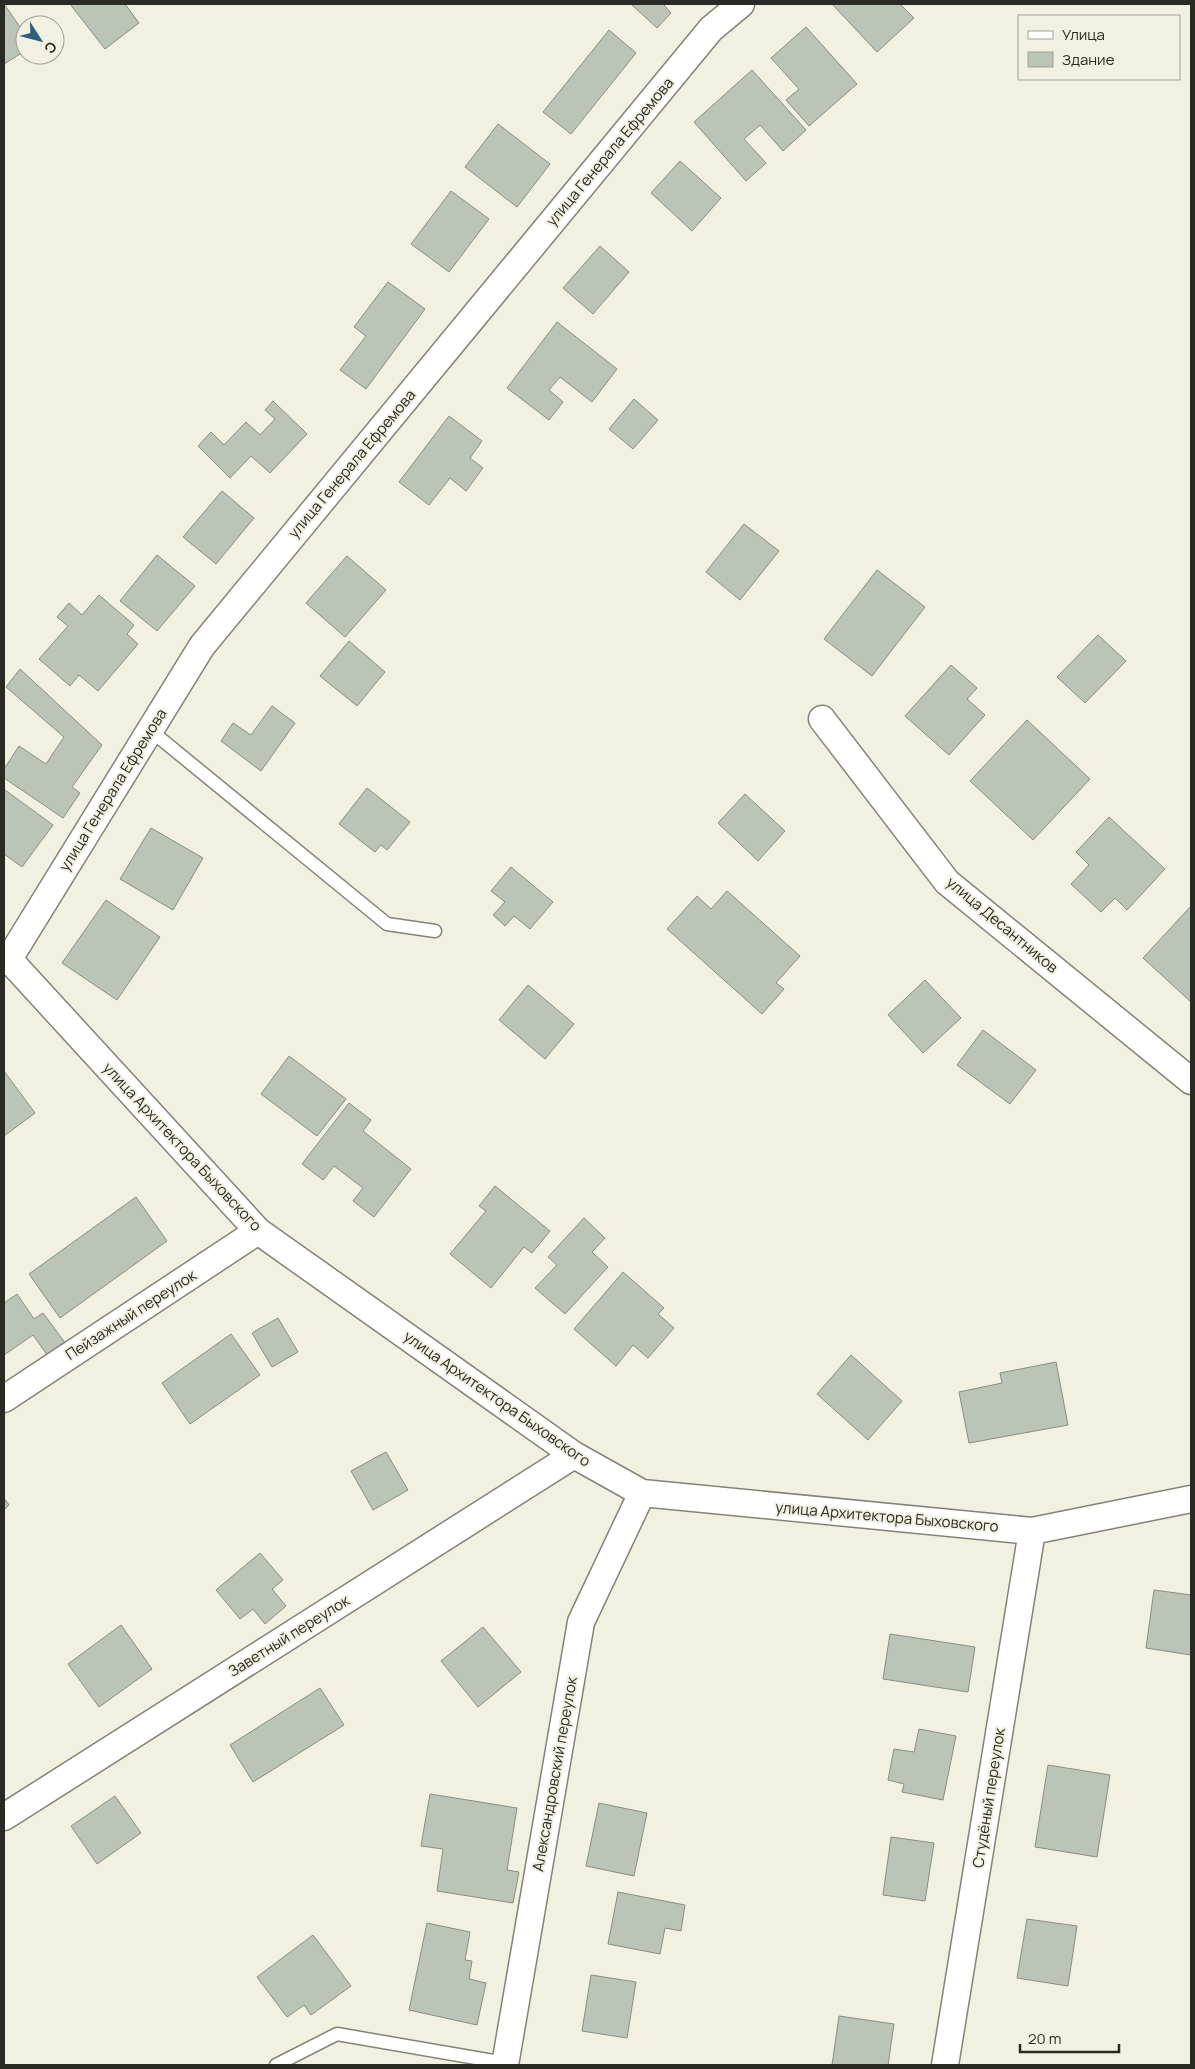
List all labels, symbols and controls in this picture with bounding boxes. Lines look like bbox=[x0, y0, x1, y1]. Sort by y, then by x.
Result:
north arrow bbox=[15, 15, 65, 65]
legend bbox=[1018, 15, 1180, 80]
text: Улица bbox=[1062, 24, 1105, 45]
text: С bbox=[40, 38, 62, 58]
text: Здание bbox=[1062, 49, 1115, 70]
street label: улица Генерала Ефремова bbox=[541, 73, 678, 231]
street label: улица Генерала Ефремова bbox=[283, 385, 420, 543]
street label: улица Генерала Ефремова bbox=[54, 704, 171, 875]
street label: улица Десантников bbox=[942, 872, 1063, 978]
street label: улица Архитектора Быховского bbox=[98, 1058, 267, 1236]
street label: Пейзажный переулок bbox=[61, 1264, 201, 1365]
street label: улица Архитектора Быховского bbox=[400, 1326, 595, 1472]
street label: улица Архитектора Быховского bbox=[775, 1496, 1000, 1537]
street label: Заветный переулок bbox=[224, 1589, 354, 1681]
street label: Александровский переулок bbox=[527, 1674, 582, 1873]
street label: Студёный переулок bbox=[967, 1726, 1010, 1869]
scale bar bbox=[1020, 2022, 1119, 2054]
text: 20 m bbox=[1028, 2028, 1061, 2049]

